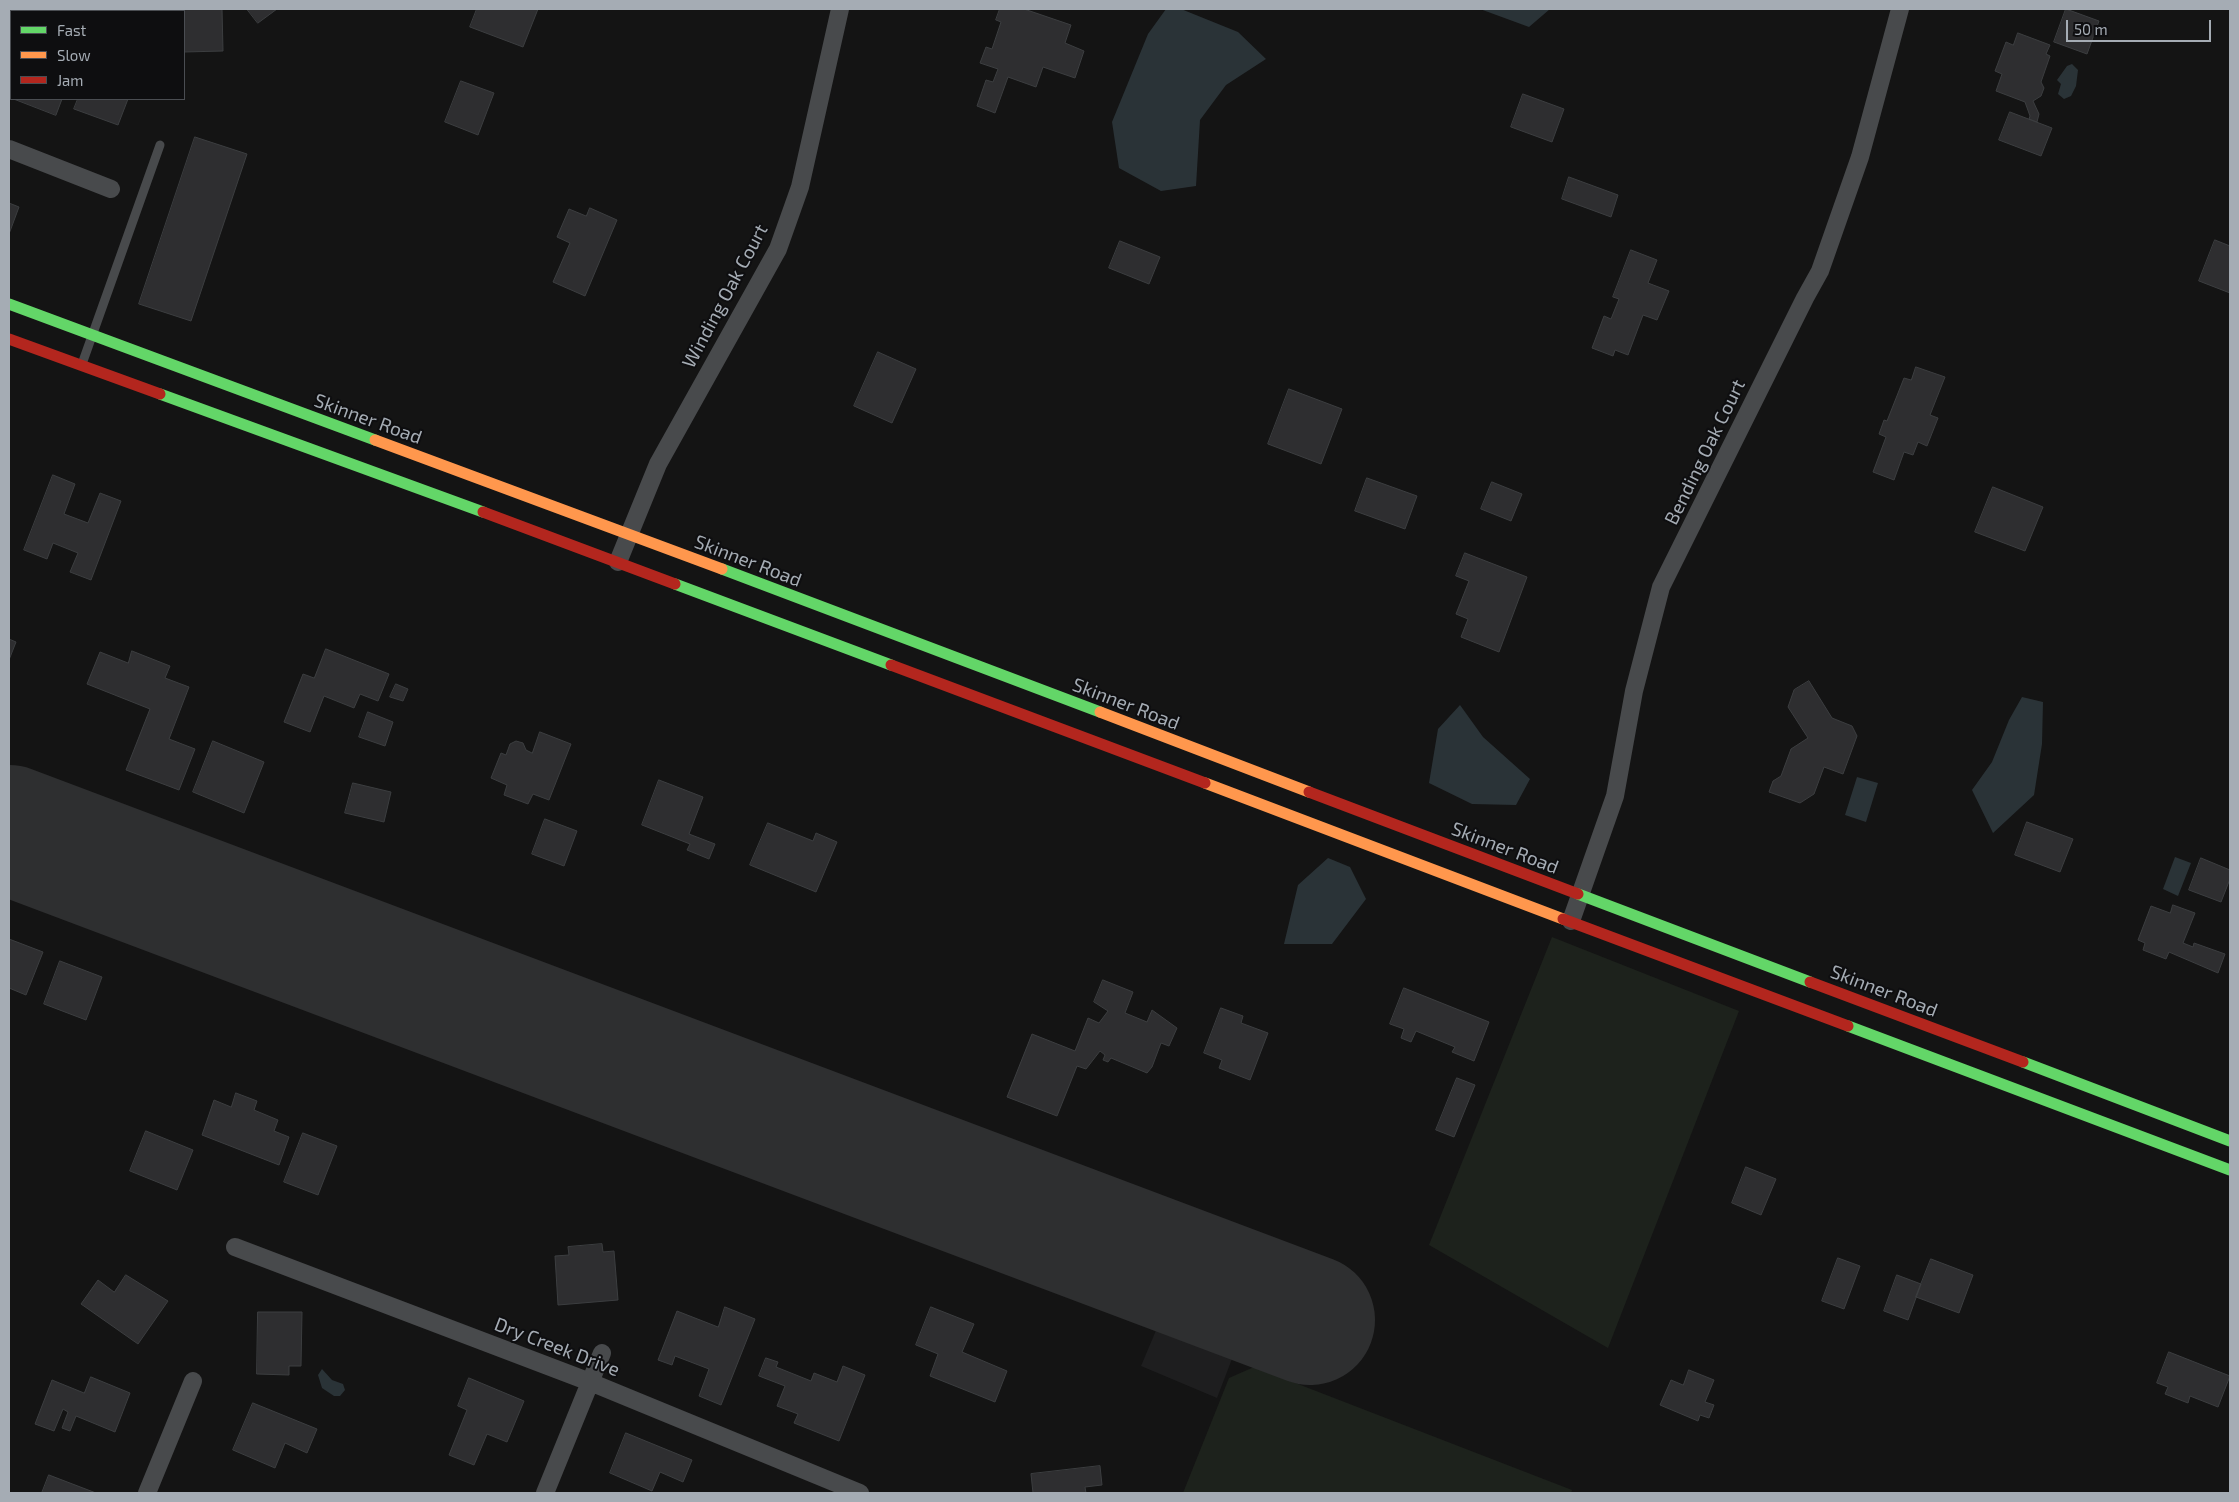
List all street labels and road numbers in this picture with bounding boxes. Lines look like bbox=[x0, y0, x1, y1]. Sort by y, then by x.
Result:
street label: Winding Oak Court bbox=[677, 220, 773, 372]
street label: Bending Oak Court bbox=[1660, 376, 1750, 528]
street label: Skinner Road bbox=[311, 389, 425, 449]
street label: Skinner Road bbox=[691, 530, 805, 592]
street label: Skinner Road bbox=[1069, 673, 1183, 735]
street label: Skinner Road bbox=[1448, 817, 1562, 879]
street label: Skinner Road bbox=[1827, 960, 1941, 1022]
street label: Dry Creek Drive bbox=[491, 1313, 623, 1381]

